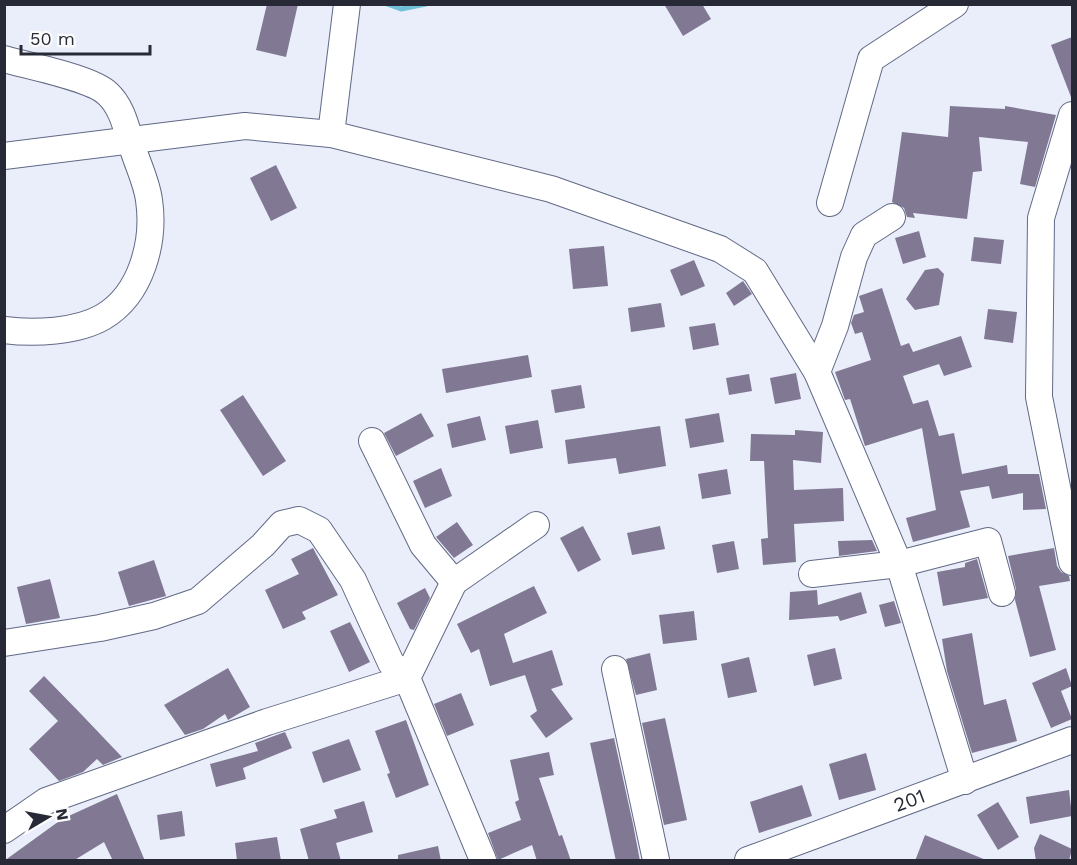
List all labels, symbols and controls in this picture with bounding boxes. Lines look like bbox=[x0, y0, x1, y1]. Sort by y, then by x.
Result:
scale bar bbox=[21, 18, 150, 56]
text: 50 m bbox=[30, 28, 75, 49]
street label: 201 bbox=[890, 783, 928, 817]
north arrow bbox=[18, 787, 78, 847]
text: N bbox=[52, 807, 73, 822]

